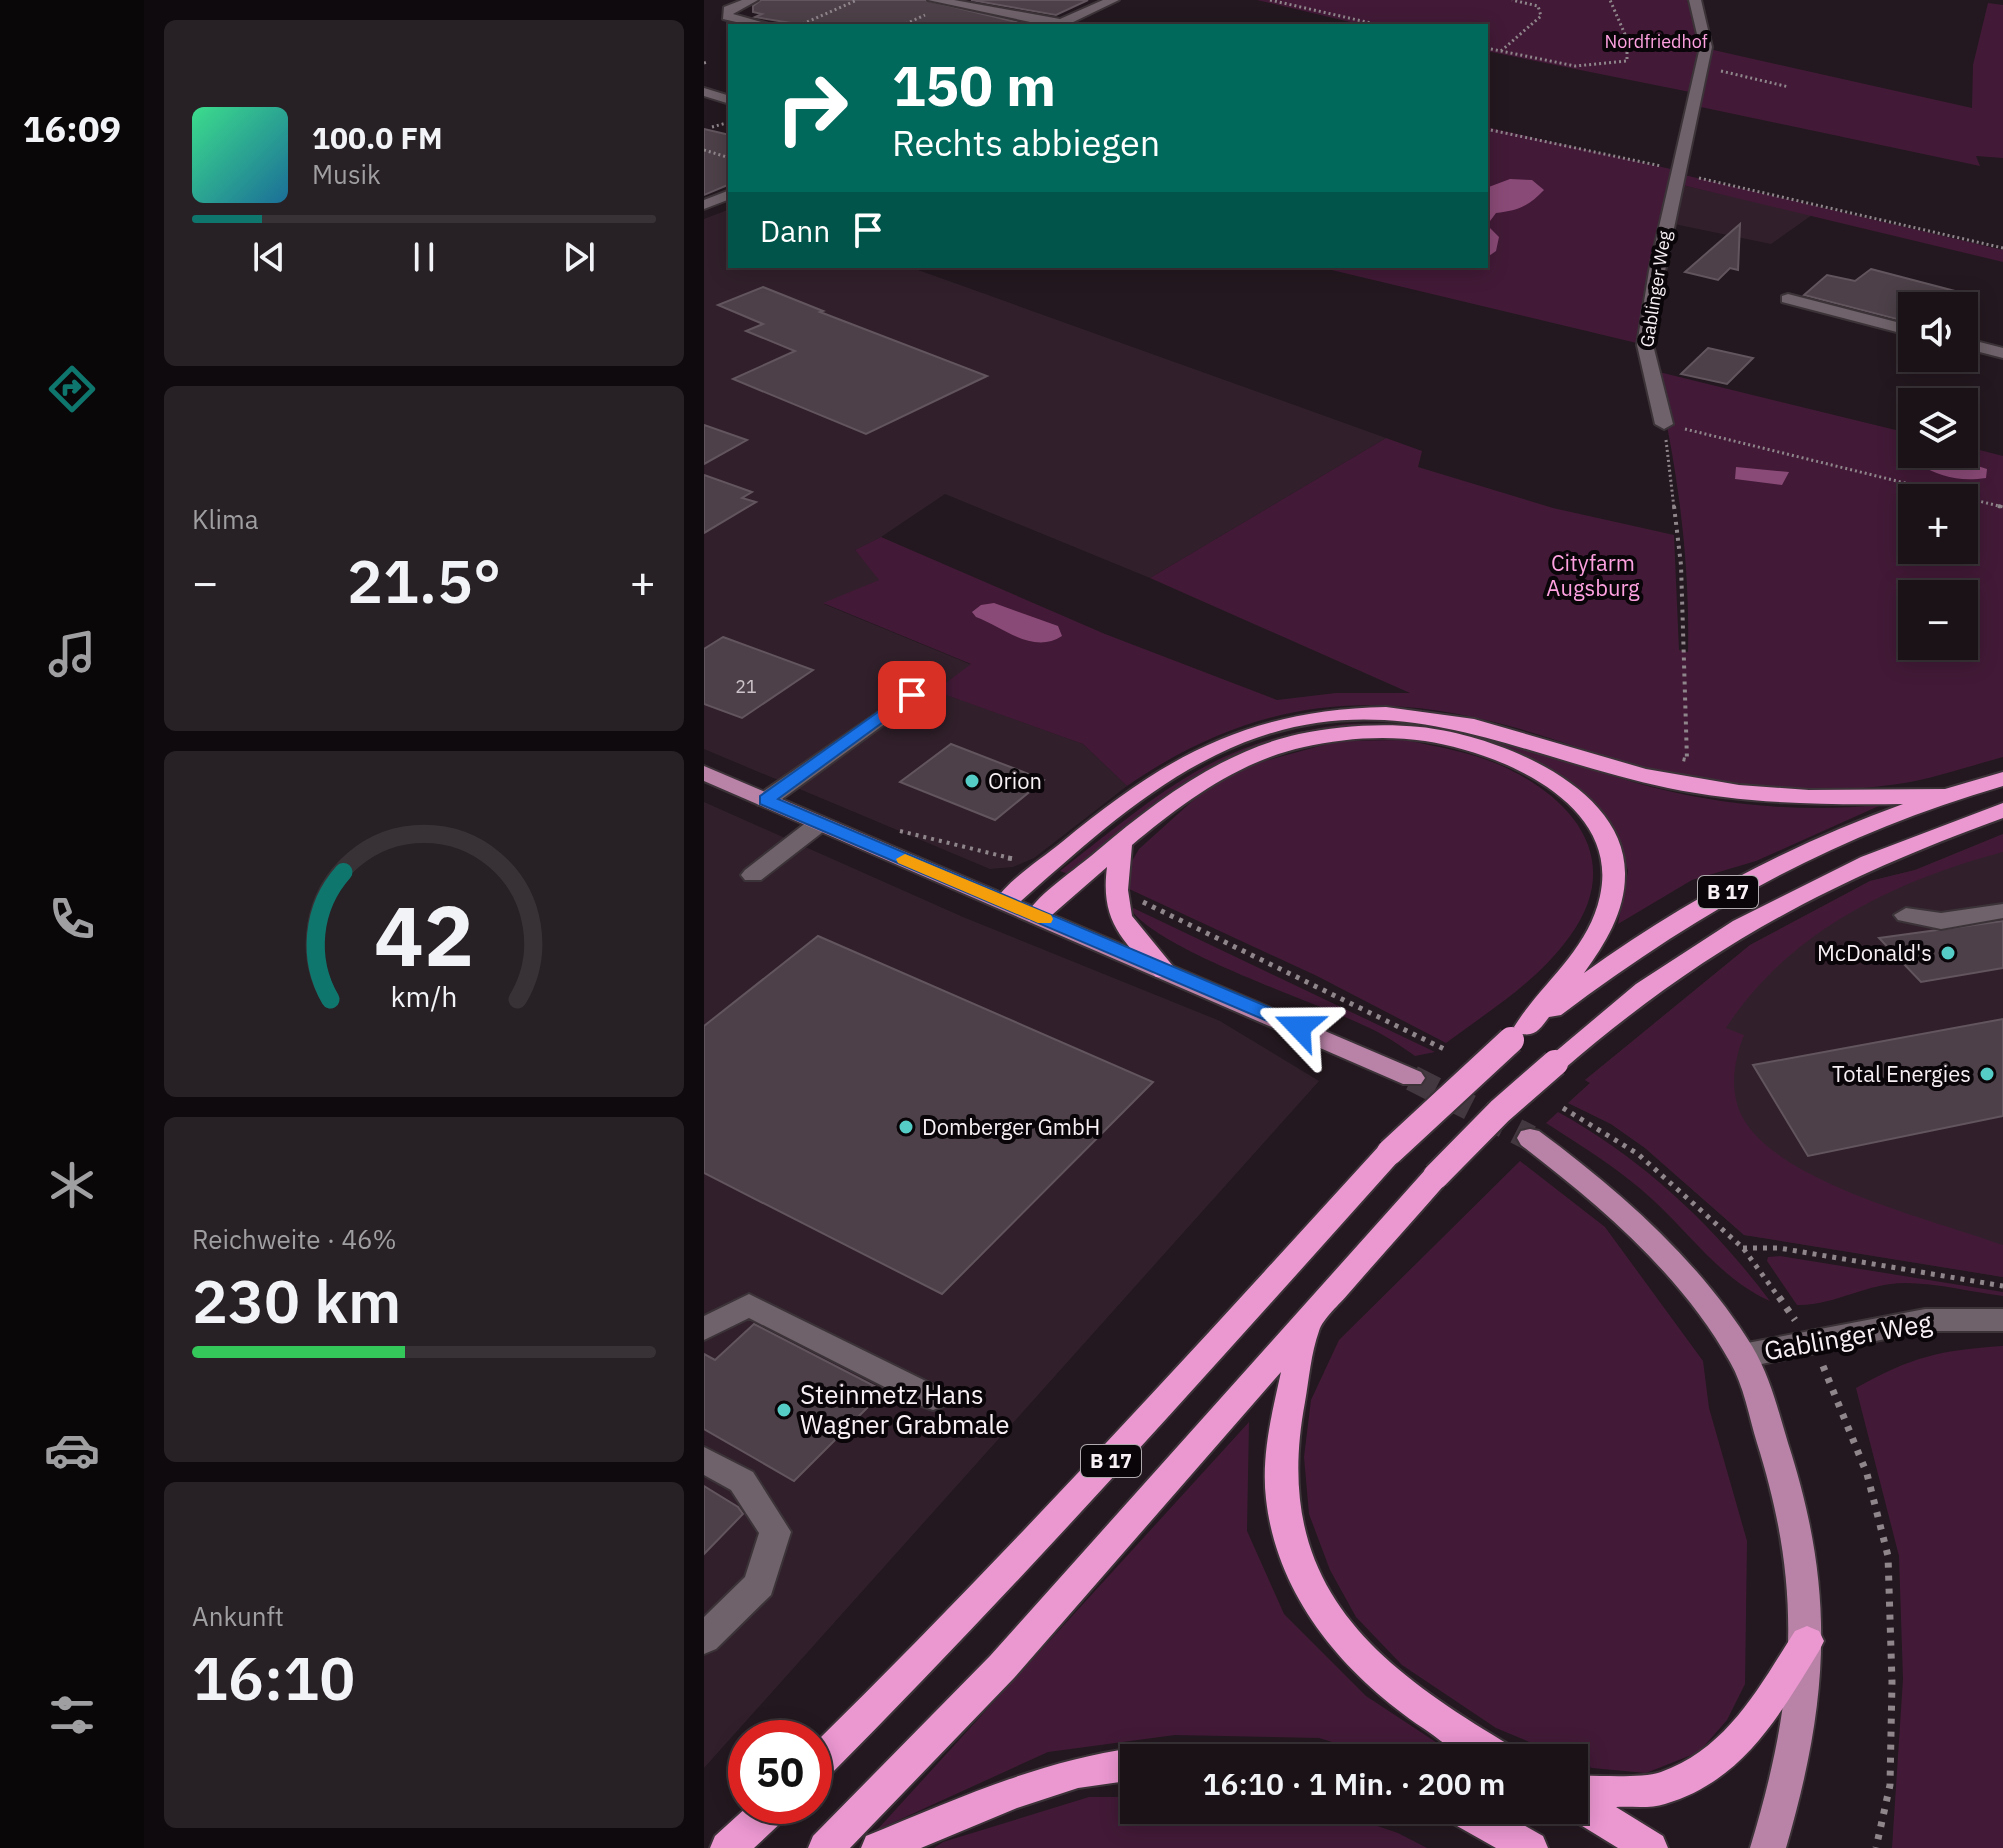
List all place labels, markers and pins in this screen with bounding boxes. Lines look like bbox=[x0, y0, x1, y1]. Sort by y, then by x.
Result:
pin bbox=[878, 661, 946, 729]
place label: Orion bbox=[988, 766, 1042, 795]
marker: Orion bbox=[963, 772, 981, 790]
place label: McDonald's bbox=[1817, 938, 1932, 967]
marker: McDonald's bbox=[1939, 944, 1957, 962]
place label: Total Energies bbox=[1832, 1059, 1971, 1088]
marker: Total Energies bbox=[1978, 1065, 1996, 1083]
place label: Domberger GmbH bbox=[922, 1112, 1100, 1141]
marker: Domberger GmbH bbox=[897, 1118, 915, 1136]
place label: Steinmetz Hans Wagner Grabmale bbox=[800, 1377, 1010, 1441]
marker: Steinmetz Hans Wagner Grabmale bbox=[775, 1401, 793, 1419]

